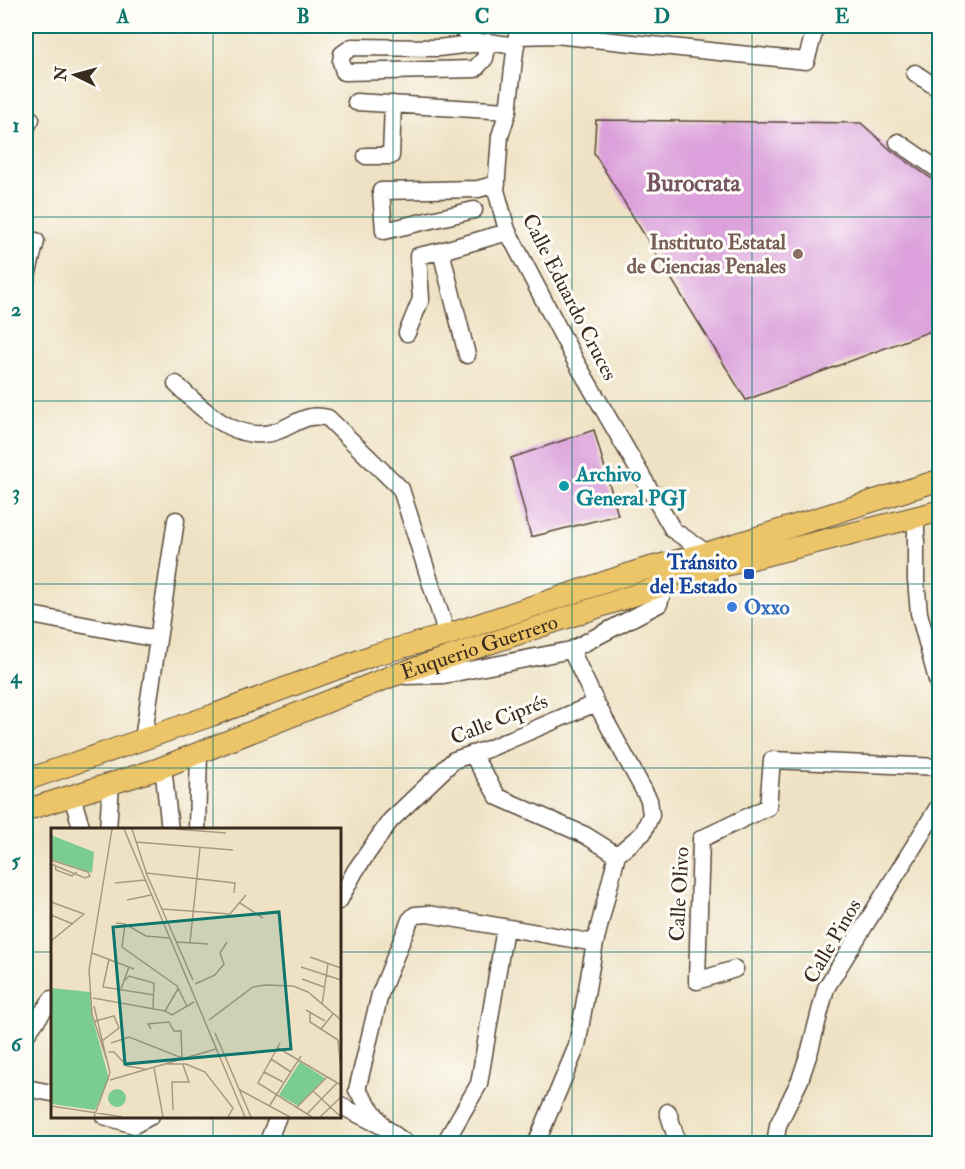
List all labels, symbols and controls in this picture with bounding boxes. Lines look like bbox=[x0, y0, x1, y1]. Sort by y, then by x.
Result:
text: A bbox=[116, 4, 130, 29]
text: B bbox=[296, 4, 310, 29]
text: C bbox=[475, 4, 489, 29]
text: D bbox=[654, 4, 670, 29]
text: E bbox=[835, 4, 850, 29]
north arrow bbox=[45, 45, 105, 105]
text: N bbox=[50, 65, 72, 83]
text: 1 bbox=[12, 113, 20, 138]
district label: Burocrata bbox=[646, 168, 741, 199]
street label: Calle Eduardo Cruces bbox=[516, 209, 623, 385]
place label: Instituto Estatal de Ciencias Penales bbox=[627, 229, 787, 280]
marker: Instituto Estatal de Ciencias Penales bbox=[791, 247, 805, 261]
text: 2 bbox=[11, 297, 21, 322]
place label: Archivo General PGJ bbox=[575, 461, 687, 512]
marker: Archivo General PGJ bbox=[557, 479, 571, 493]
text: 3 bbox=[12, 480, 20, 505]
place label: Tránsito del Estado bbox=[650, 549, 737, 600]
marker: Tránsito del Estado bbox=[742, 567, 756, 581]
place label: Oxxo bbox=[744, 594, 790, 621]
marker: Oxxo bbox=[725, 600, 739, 614]
street label: Euquerio Guerrero bbox=[397, 609, 561, 686]
text: 4 bbox=[10, 664, 23, 689]
street label: Calle Ciprés bbox=[446, 688, 552, 751]
inset map bbox=[51, 828, 340, 1118]
street label: Calle Olivo bbox=[664, 846, 695, 942]
text: 5 bbox=[12, 848, 22, 873]
street label: Calle Pinos bbox=[797, 894, 868, 989]
text: 6 bbox=[11, 1032, 23, 1057]

